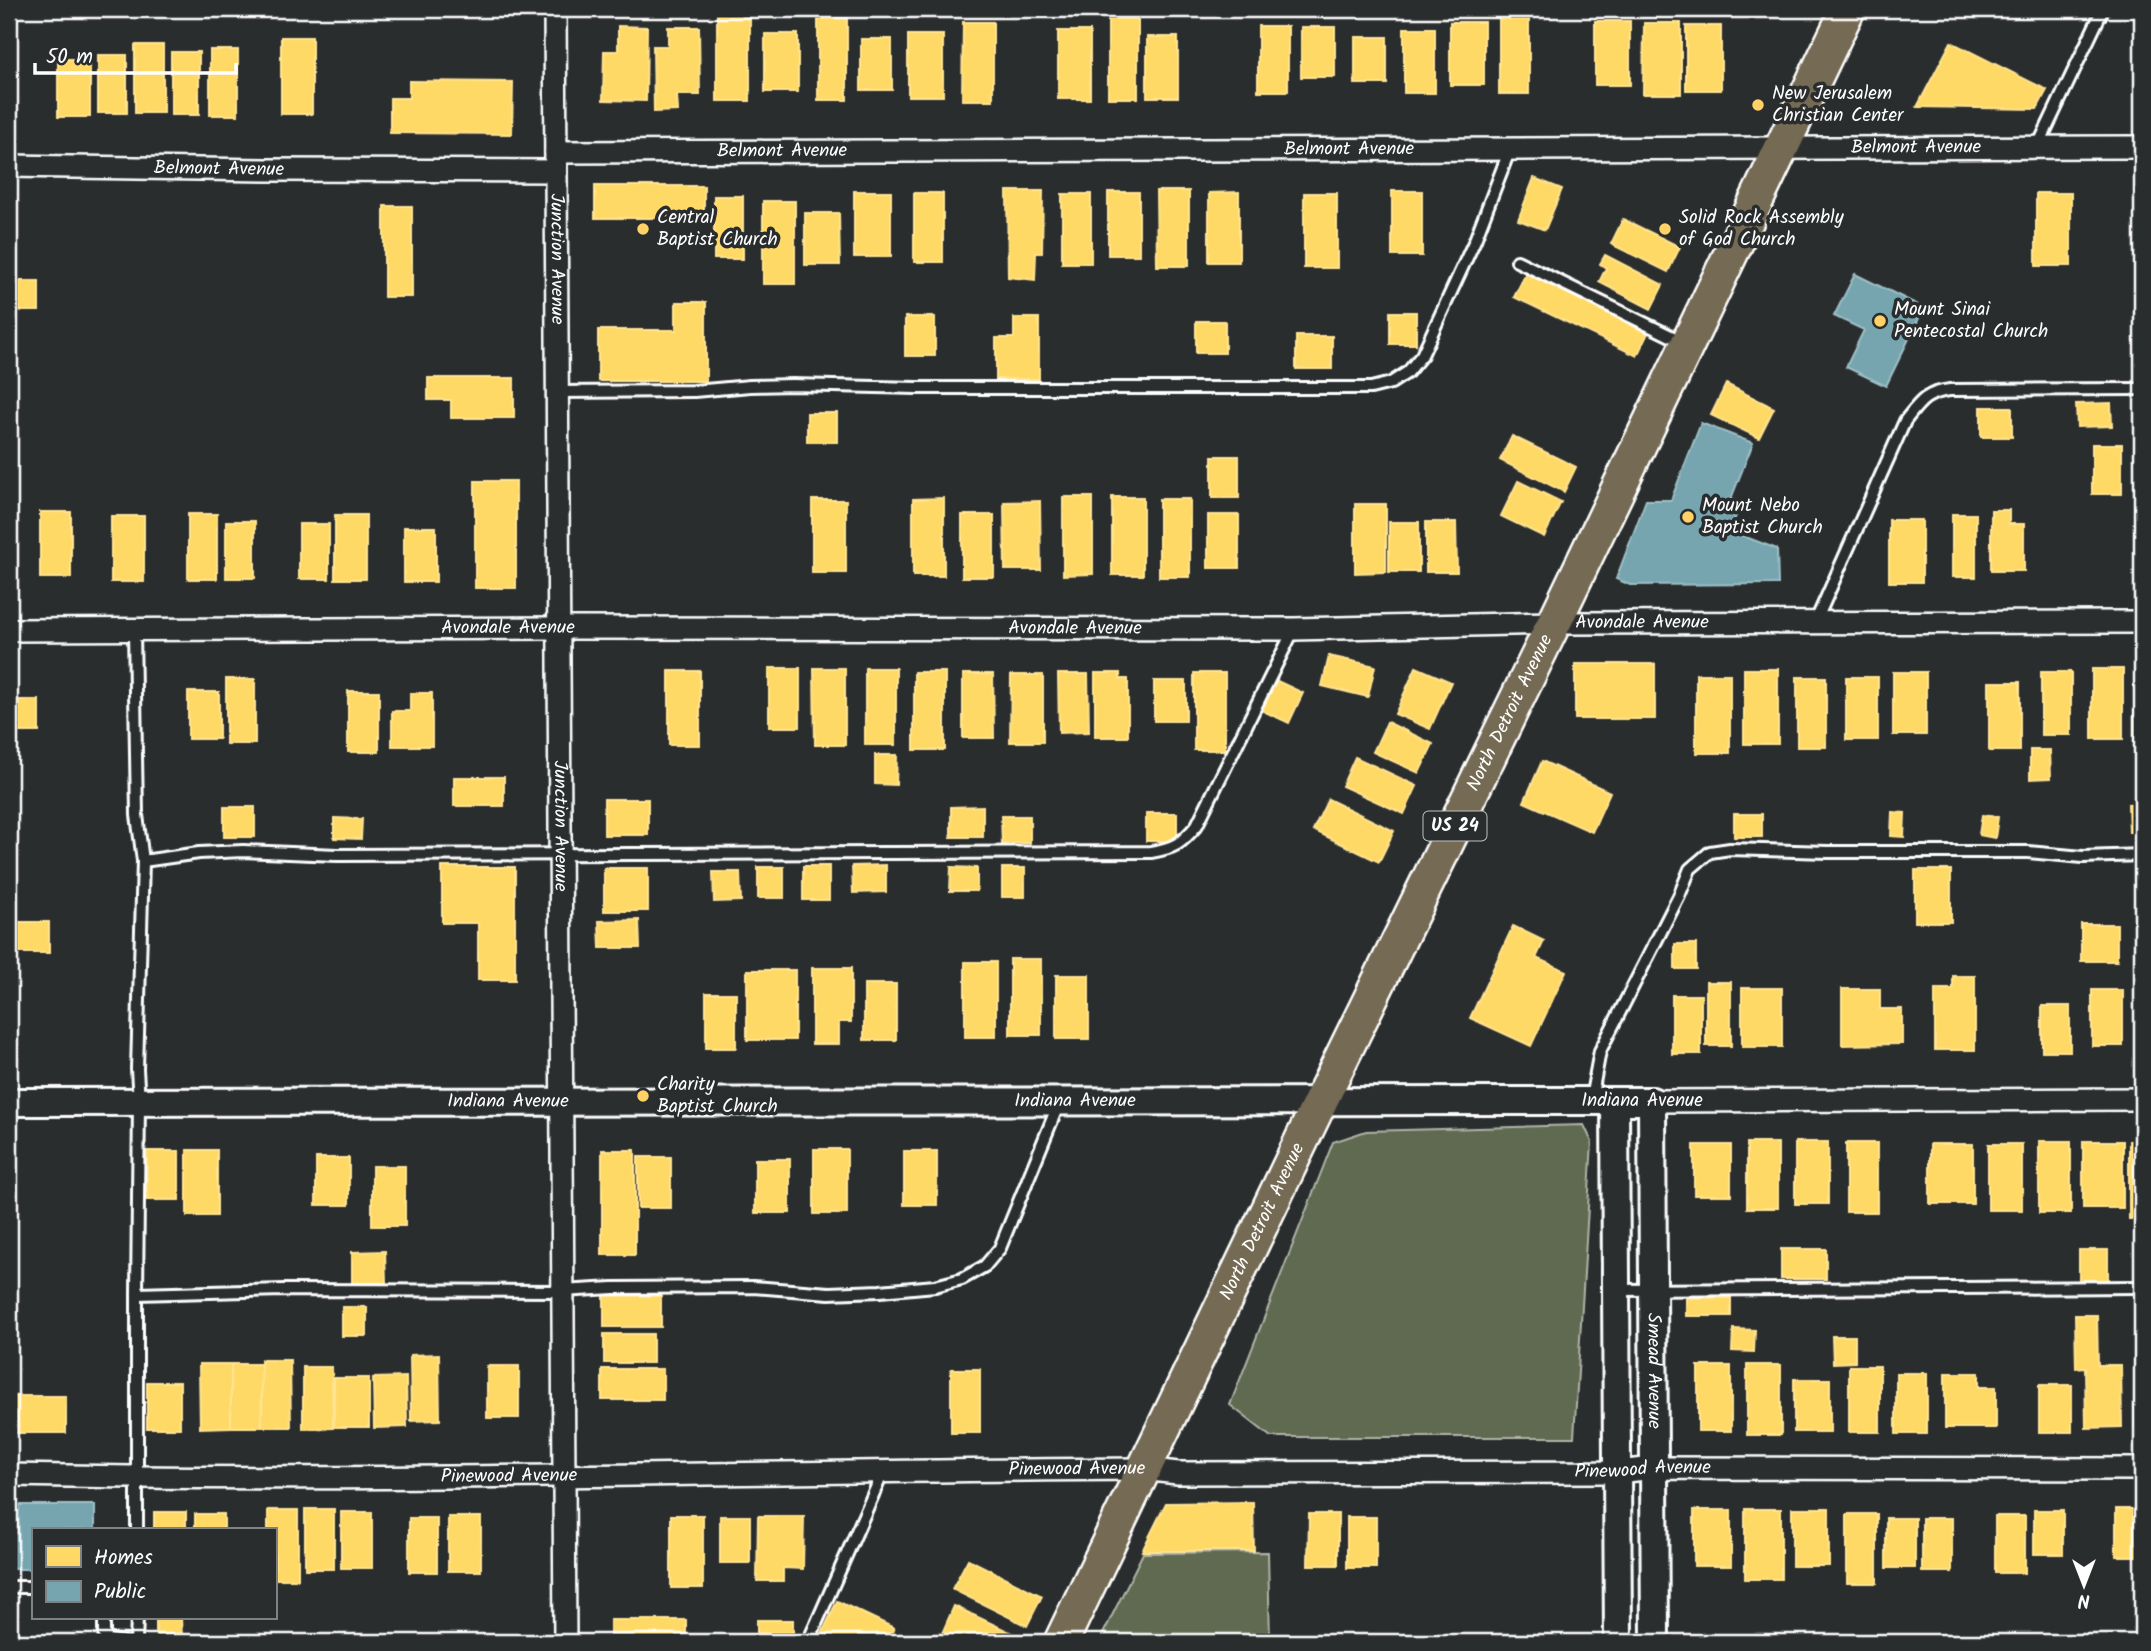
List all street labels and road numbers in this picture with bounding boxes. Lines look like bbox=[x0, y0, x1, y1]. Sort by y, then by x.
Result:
street label: Belmont Avenue bbox=[1851, 133, 1982, 163]
street label: Belmont Avenue bbox=[1284, 134, 1415, 165]
street label: Belmont Avenue bbox=[717, 136, 848, 166]
street label: Belmont Avenue bbox=[154, 153, 285, 185]
street label: Junction Avenue bbox=[541, 193, 572, 325]
street label: Avondale Avenue bbox=[1575, 608, 1709, 638]
street label: Avondale Avenue bbox=[441, 613, 575, 643]
street label: Avondale Avenue bbox=[1008, 614, 1142, 644]
street label: North Detroit Avenue bbox=[1459, 629, 1561, 797]
street label: Junction Avenue bbox=[545, 760, 575, 892]
road number: US 24 bbox=[1424, 812, 1486, 840]
street label: Indiana Avenue bbox=[1014, 1086, 1136, 1116]
street label: Indiana Avenue bbox=[1581, 1086, 1703, 1116]
street label: Indiana Avenue bbox=[447, 1087, 569, 1117]
street label: North Detroit Avenue bbox=[1212, 1138, 1313, 1306]
street label: Smead Avenue bbox=[1638, 1313, 1669, 1429]
street label: Pinewood Avenue bbox=[1574, 1453, 1711, 1487]
street label: Pinewood Avenue bbox=[1008, 1454, 1146, 1485]
street label: Pinewood Avenue bbox=[441, 1461, 578, 1492]

